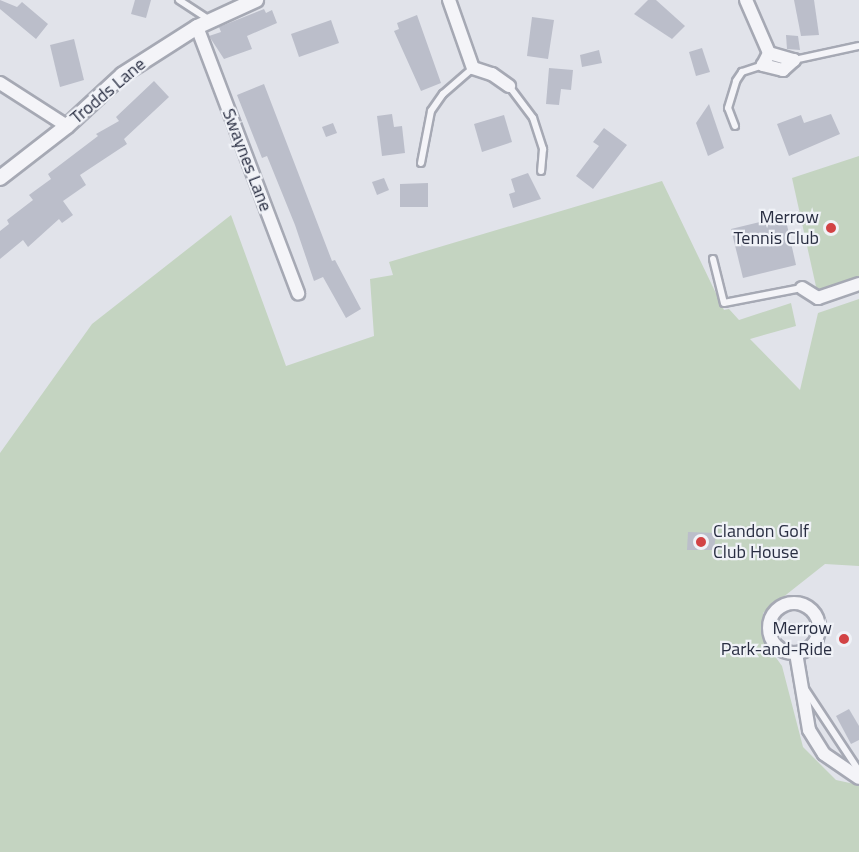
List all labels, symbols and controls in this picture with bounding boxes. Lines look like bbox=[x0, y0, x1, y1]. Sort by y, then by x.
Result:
street label: Trodds Lane bbox=[66, 53, 150, 129]
street label: Swaynes Lane bbox=[218, 106, 276, 214]
place label: Merrow Tennis Club bbox=[734, 207, 819, 250]
marker: Merrow Tennis Club bbox=[824, 221, 838, 235]
place label: Clandon Golf Club House bbox=[713, 521, 809, 564]
marker: Clandon Golf Club House bbox=[694, 535, 708, 549]
place label: Merrow Park-and-Ride bbox=[721, 618, 832, 660]
marker: Merrow Park-and-Ride bbox=[837, 632, 851, 646]

